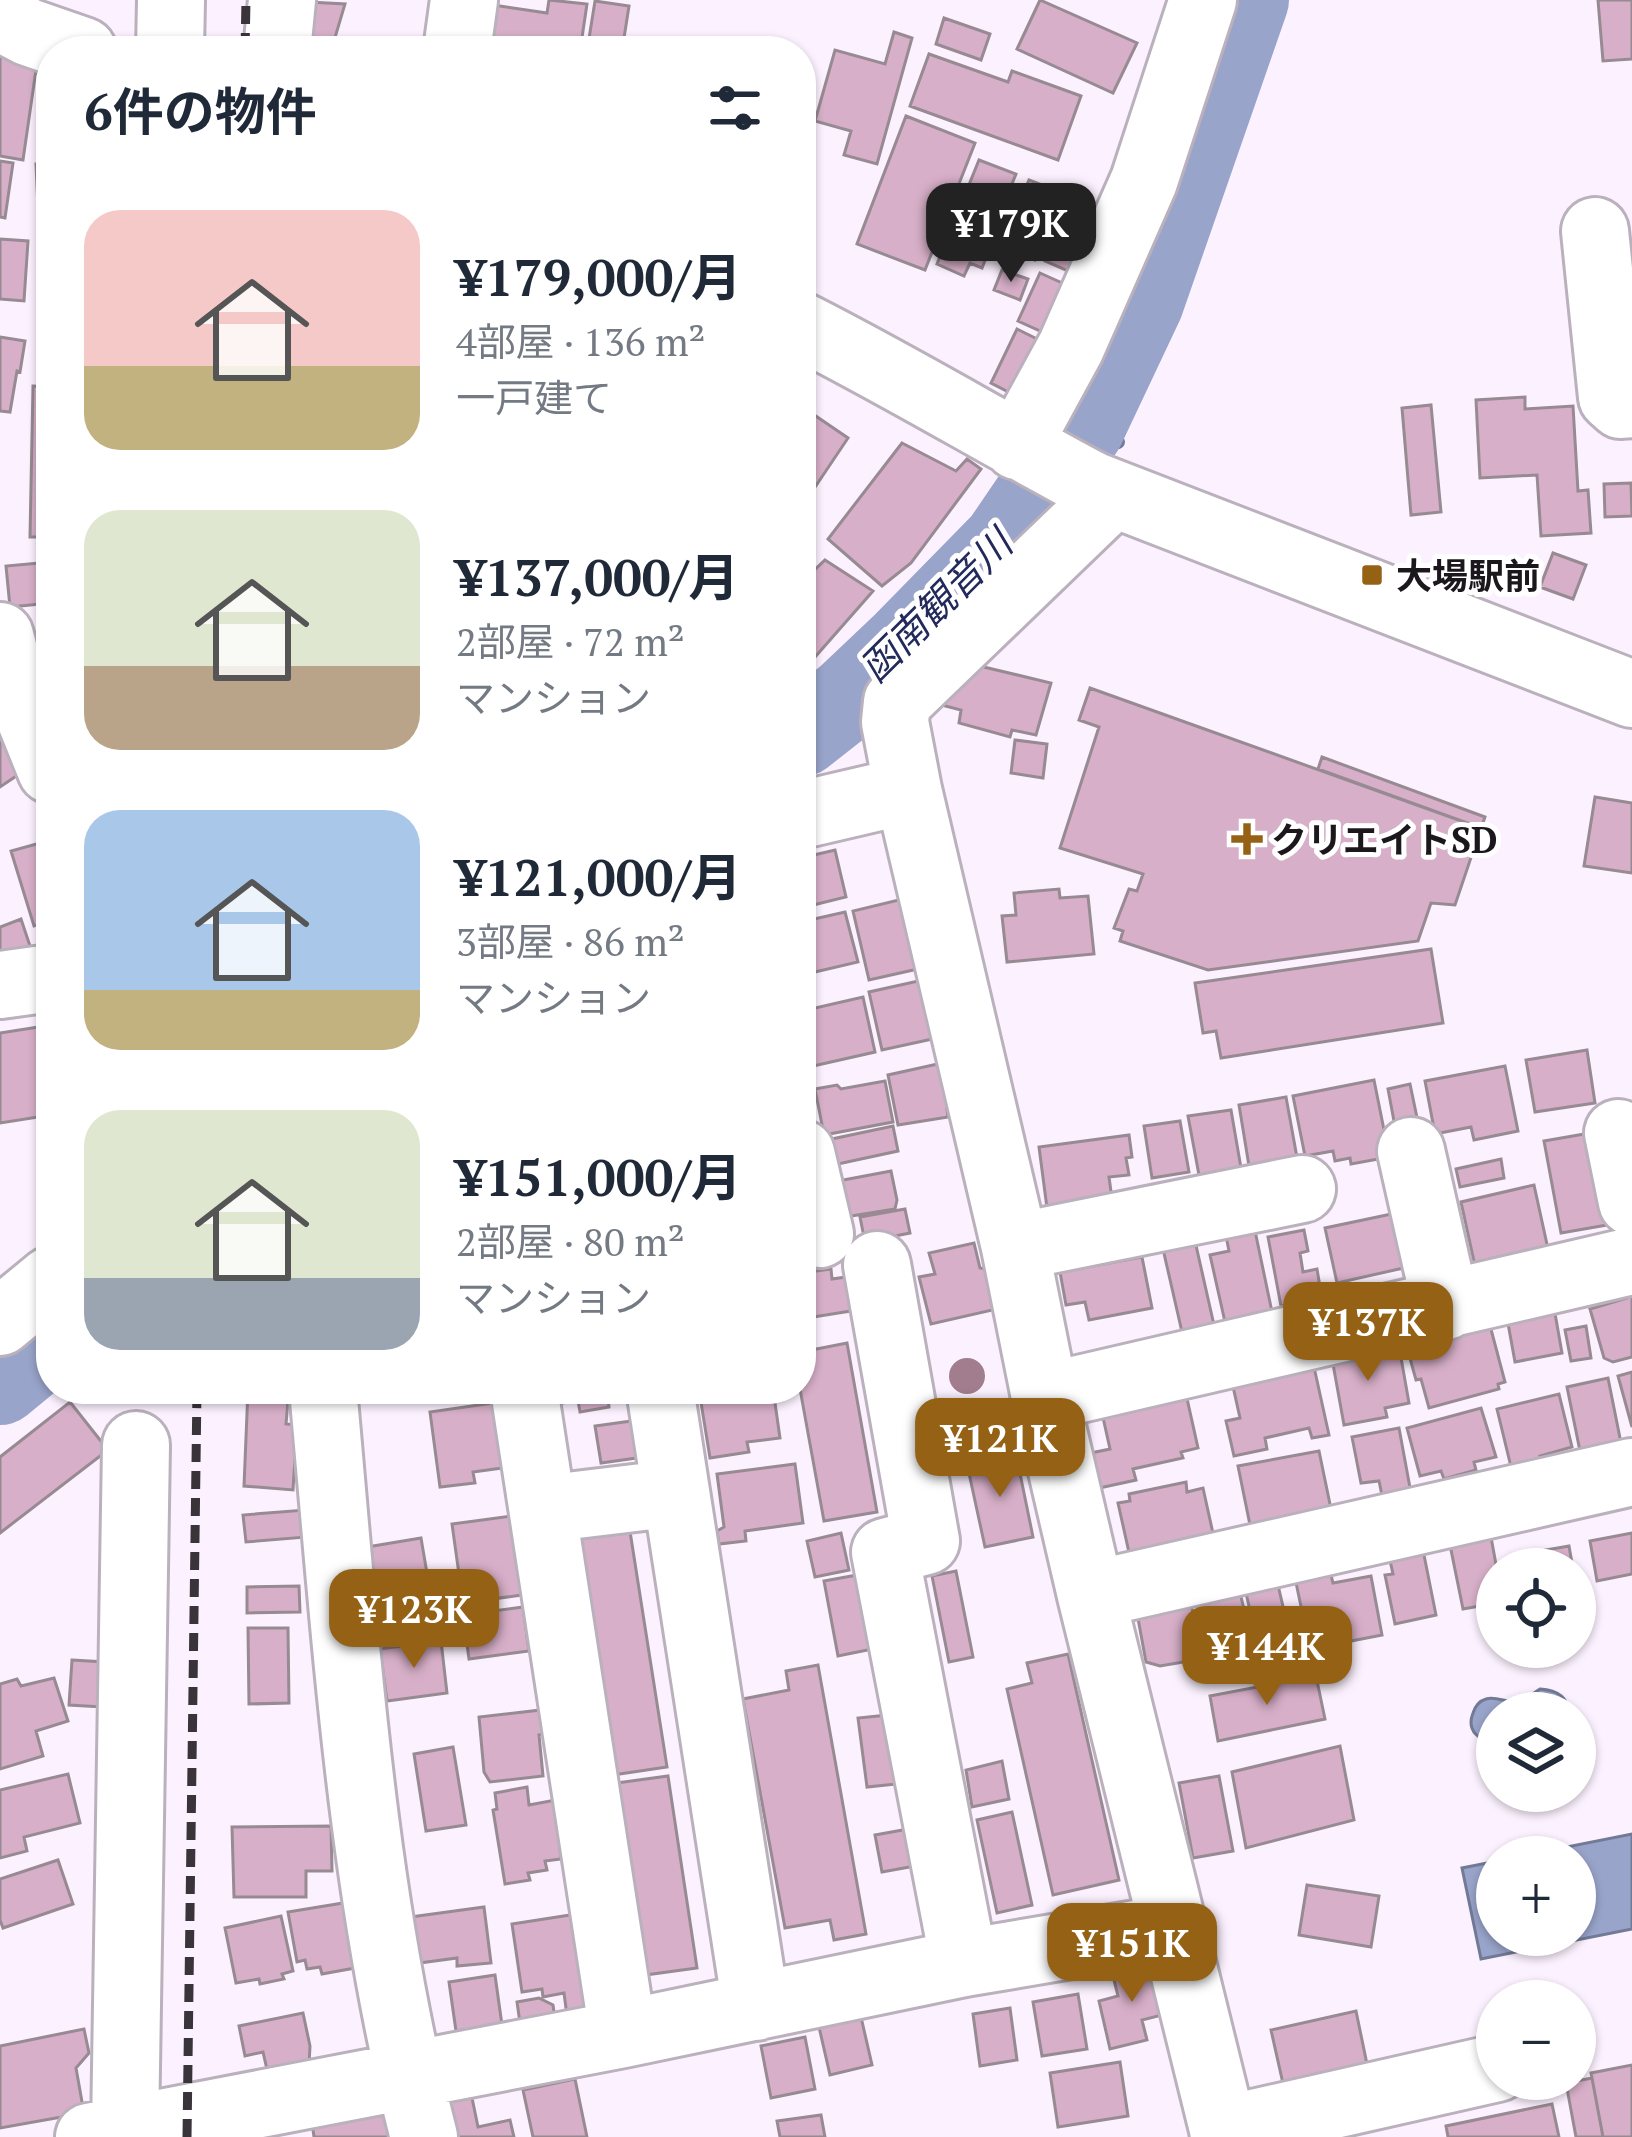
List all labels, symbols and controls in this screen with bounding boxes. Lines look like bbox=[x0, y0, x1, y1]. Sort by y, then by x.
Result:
icon: filters bbox=[702, 75, 768, 141]
text: 6件の物件 bbox=[84, 77, 317, 145]
pin: ¥179K bbox=[927, 183, 1095, 285]
text: ¥179K bbox=[953, 196, 1069, 248]
text: ¥179,000/月 bbox=[456, 243, 742, 311]
icon: home bbox=[180, 258, 324, 402]
text: 4部屋 · 136 m² bbox=[456, 315, 705, 367]
text: 一戸建て bbox=[456, 371, 612, 423]
water label: 函南観音川 bbox=[848, 515, 1025, 692]
text: ¥137,000/月 bbox=[456, 543, 739, 611]
place label: 大場駅前 bbox=[1396, 552, 1540, 599]
icon: home bbox=[180, 558, 324, 702]
marker: 大場駅前 bbox=[1359, 562, 1385, 588]
text: 2部屋 · 72 m² bbox=[456, 615, 685, 667]
text: マンション bbox=[456, 671, 651, 723]
place label: クリエイトSD bbox=[1271, 816, 1498, 863]
marker: クリエイトSD bbox=[1234, 826, 1260, 852]
text: ¥121,000/月 bbox=[456, 843, 742, 911]
icon: home bbox=[180, 858, 324, 1002]
text: 3部屋 · 86 m² bbox=[456, 915, 685, 967]
text: マンション bbox=[456, 971, 651, 1023]
text: ¥151,000/月 bbox=[456, 1143, 742, 1211]
icon: home bbox=[180, 1158, 324, 1302]
text: 2部屋 · 80 m² bbox=[456, 1215, 685, 1267]
text: マンション bbox=[456, 1271, 651, 1323]
pin: ¥137K bbox=[1284, 1282, 1452, 1384]
text: ¥137K bbox=[1310, 1295, 1426, 1347]
pin: ¥121K bbox=[916, 1398, 1084, 1500]
text: ¥121K bbox=[942, 1411, 1058, 1463]
map controls bbox=[1476, 1548, 1596, 2100]
button: locate bbox=[1476, 1548, 1596, 1668]
pin: ¥123K bbox=[330, 1569, 498, 1671]
text: ¥123K bbox=[356, 1582, 472, 1634]
pin: ¥144K bbox=[1183, 1606, 1351, 1708]
text: ¥144K bbox=[1209, 1619, 1325, 1671]
button: layers bbox=[1476, 1692, 1596, 1812]
button: + bbox=[1476, 1836, 1596, 1956]
pin: ¥151K bbox=[1048, 1903, 1216, 2005]
text: ¥151K bbox=[1074, 1916, 1190, 1968]
button: − bbox=[1476, 1980, 1596, 2100]

